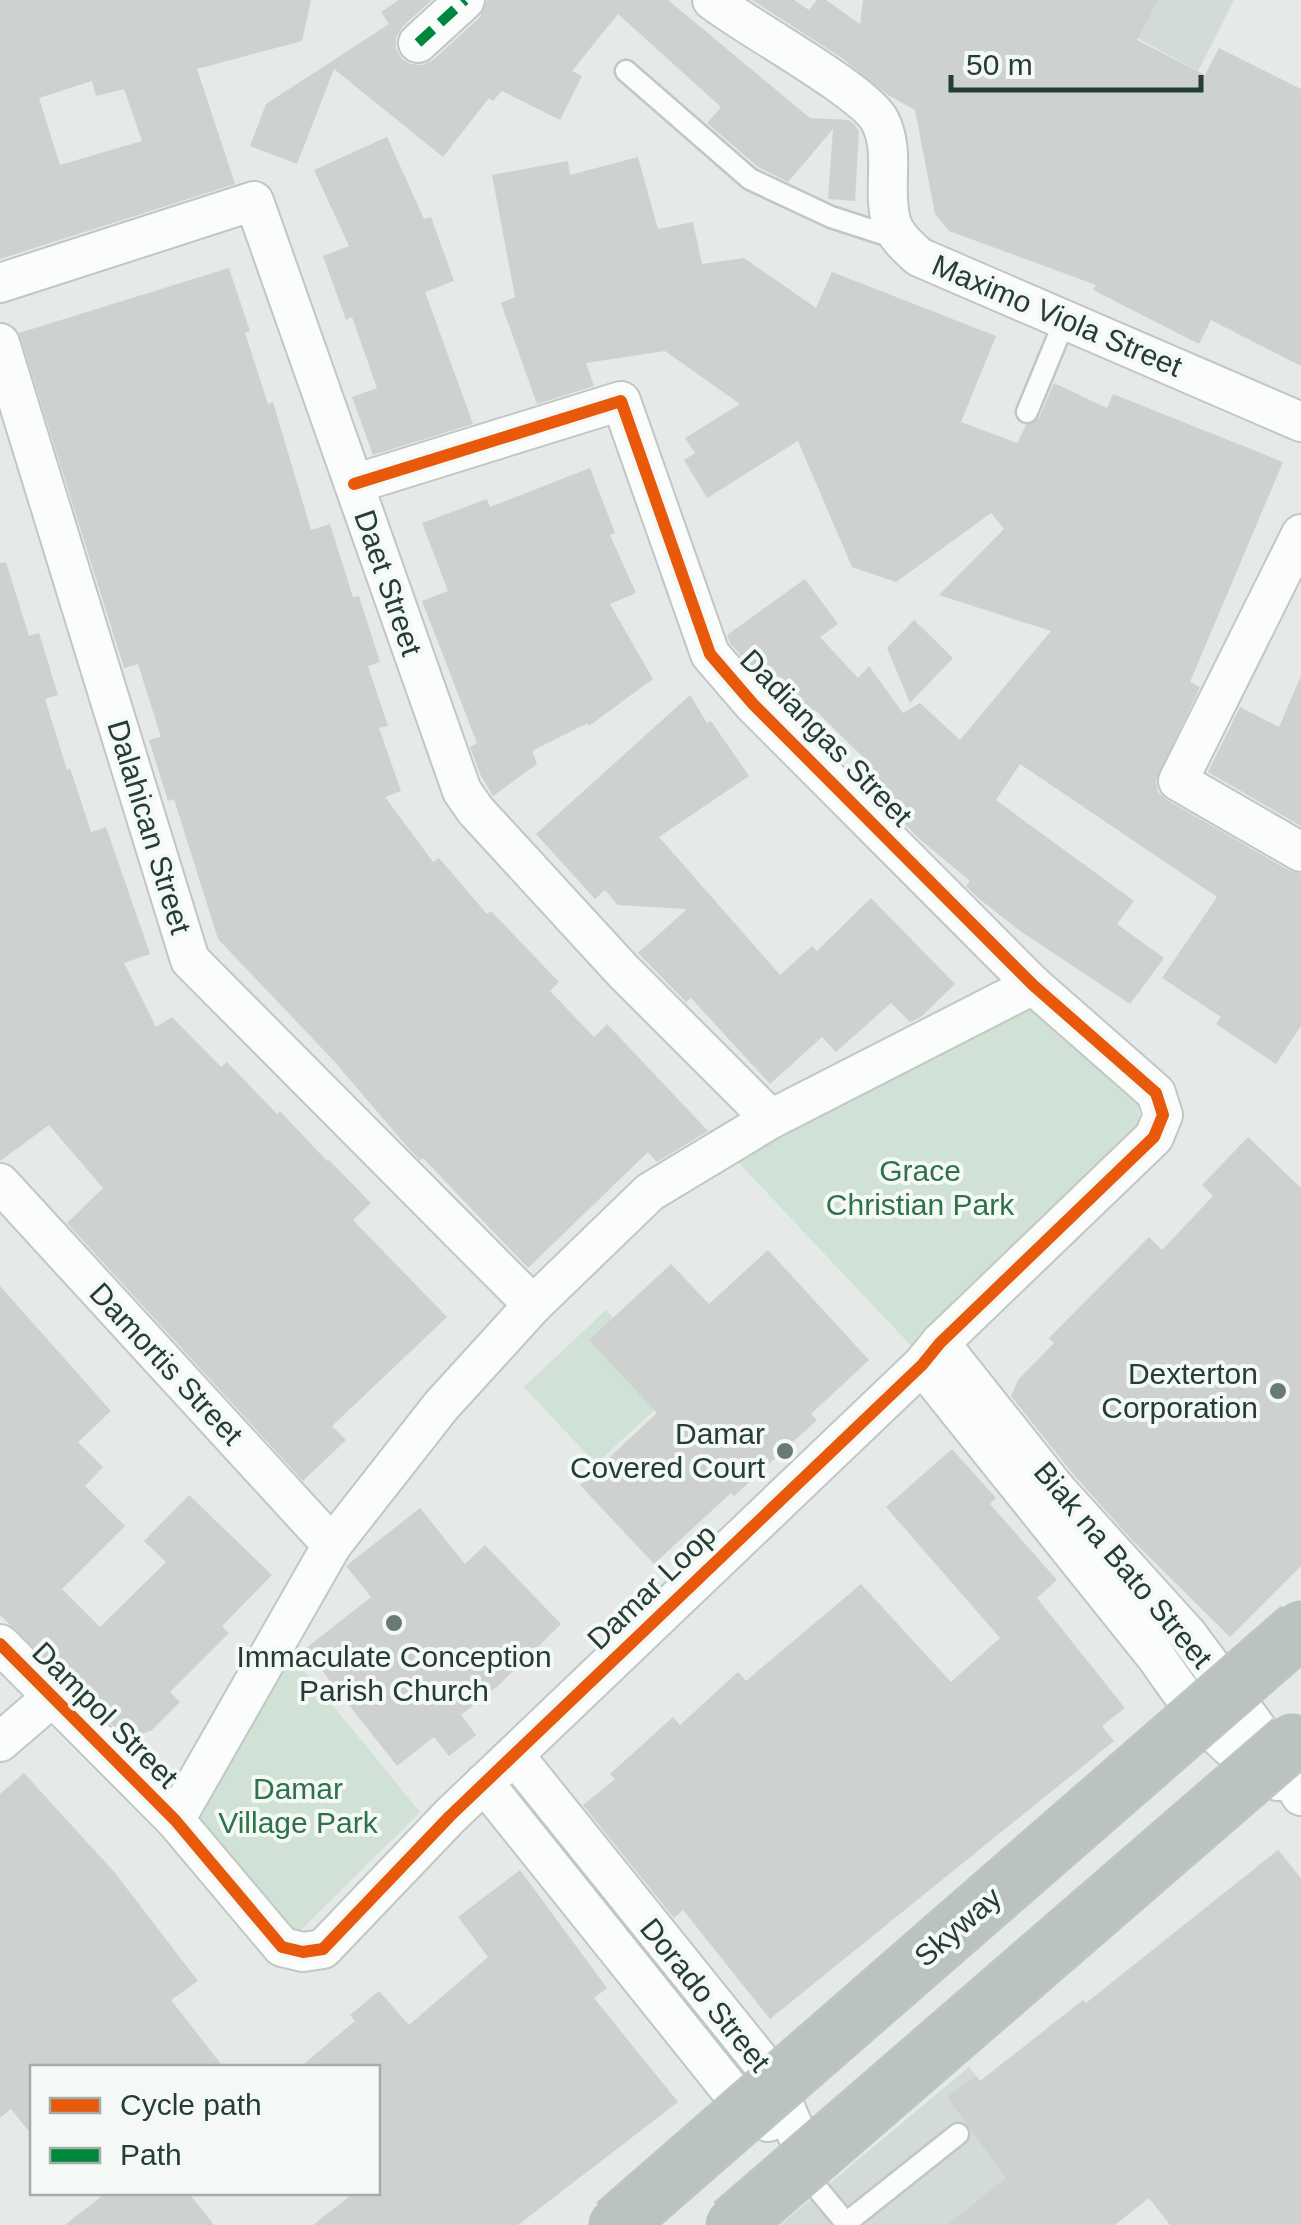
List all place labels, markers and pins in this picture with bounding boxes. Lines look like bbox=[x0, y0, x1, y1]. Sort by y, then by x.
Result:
place label: Dexterton Corporation bbox=[1101, 1357, 1258, 1424]
marker: Dexterton Corporation bbox=[1267, 1380, 1289, 1402]
place label: Damar Covered Court bbox=[570, 1417, 766, 1484]
marker: Damar Covered Court bbox=[774, 1440, 796, 1462]
marker: Immaculate Conception Parish Church bbox=[383, 1612, 405, 1634]
place label: Immaculate Conception Parish Church bbox=[236, 1640, 552, 1707]

